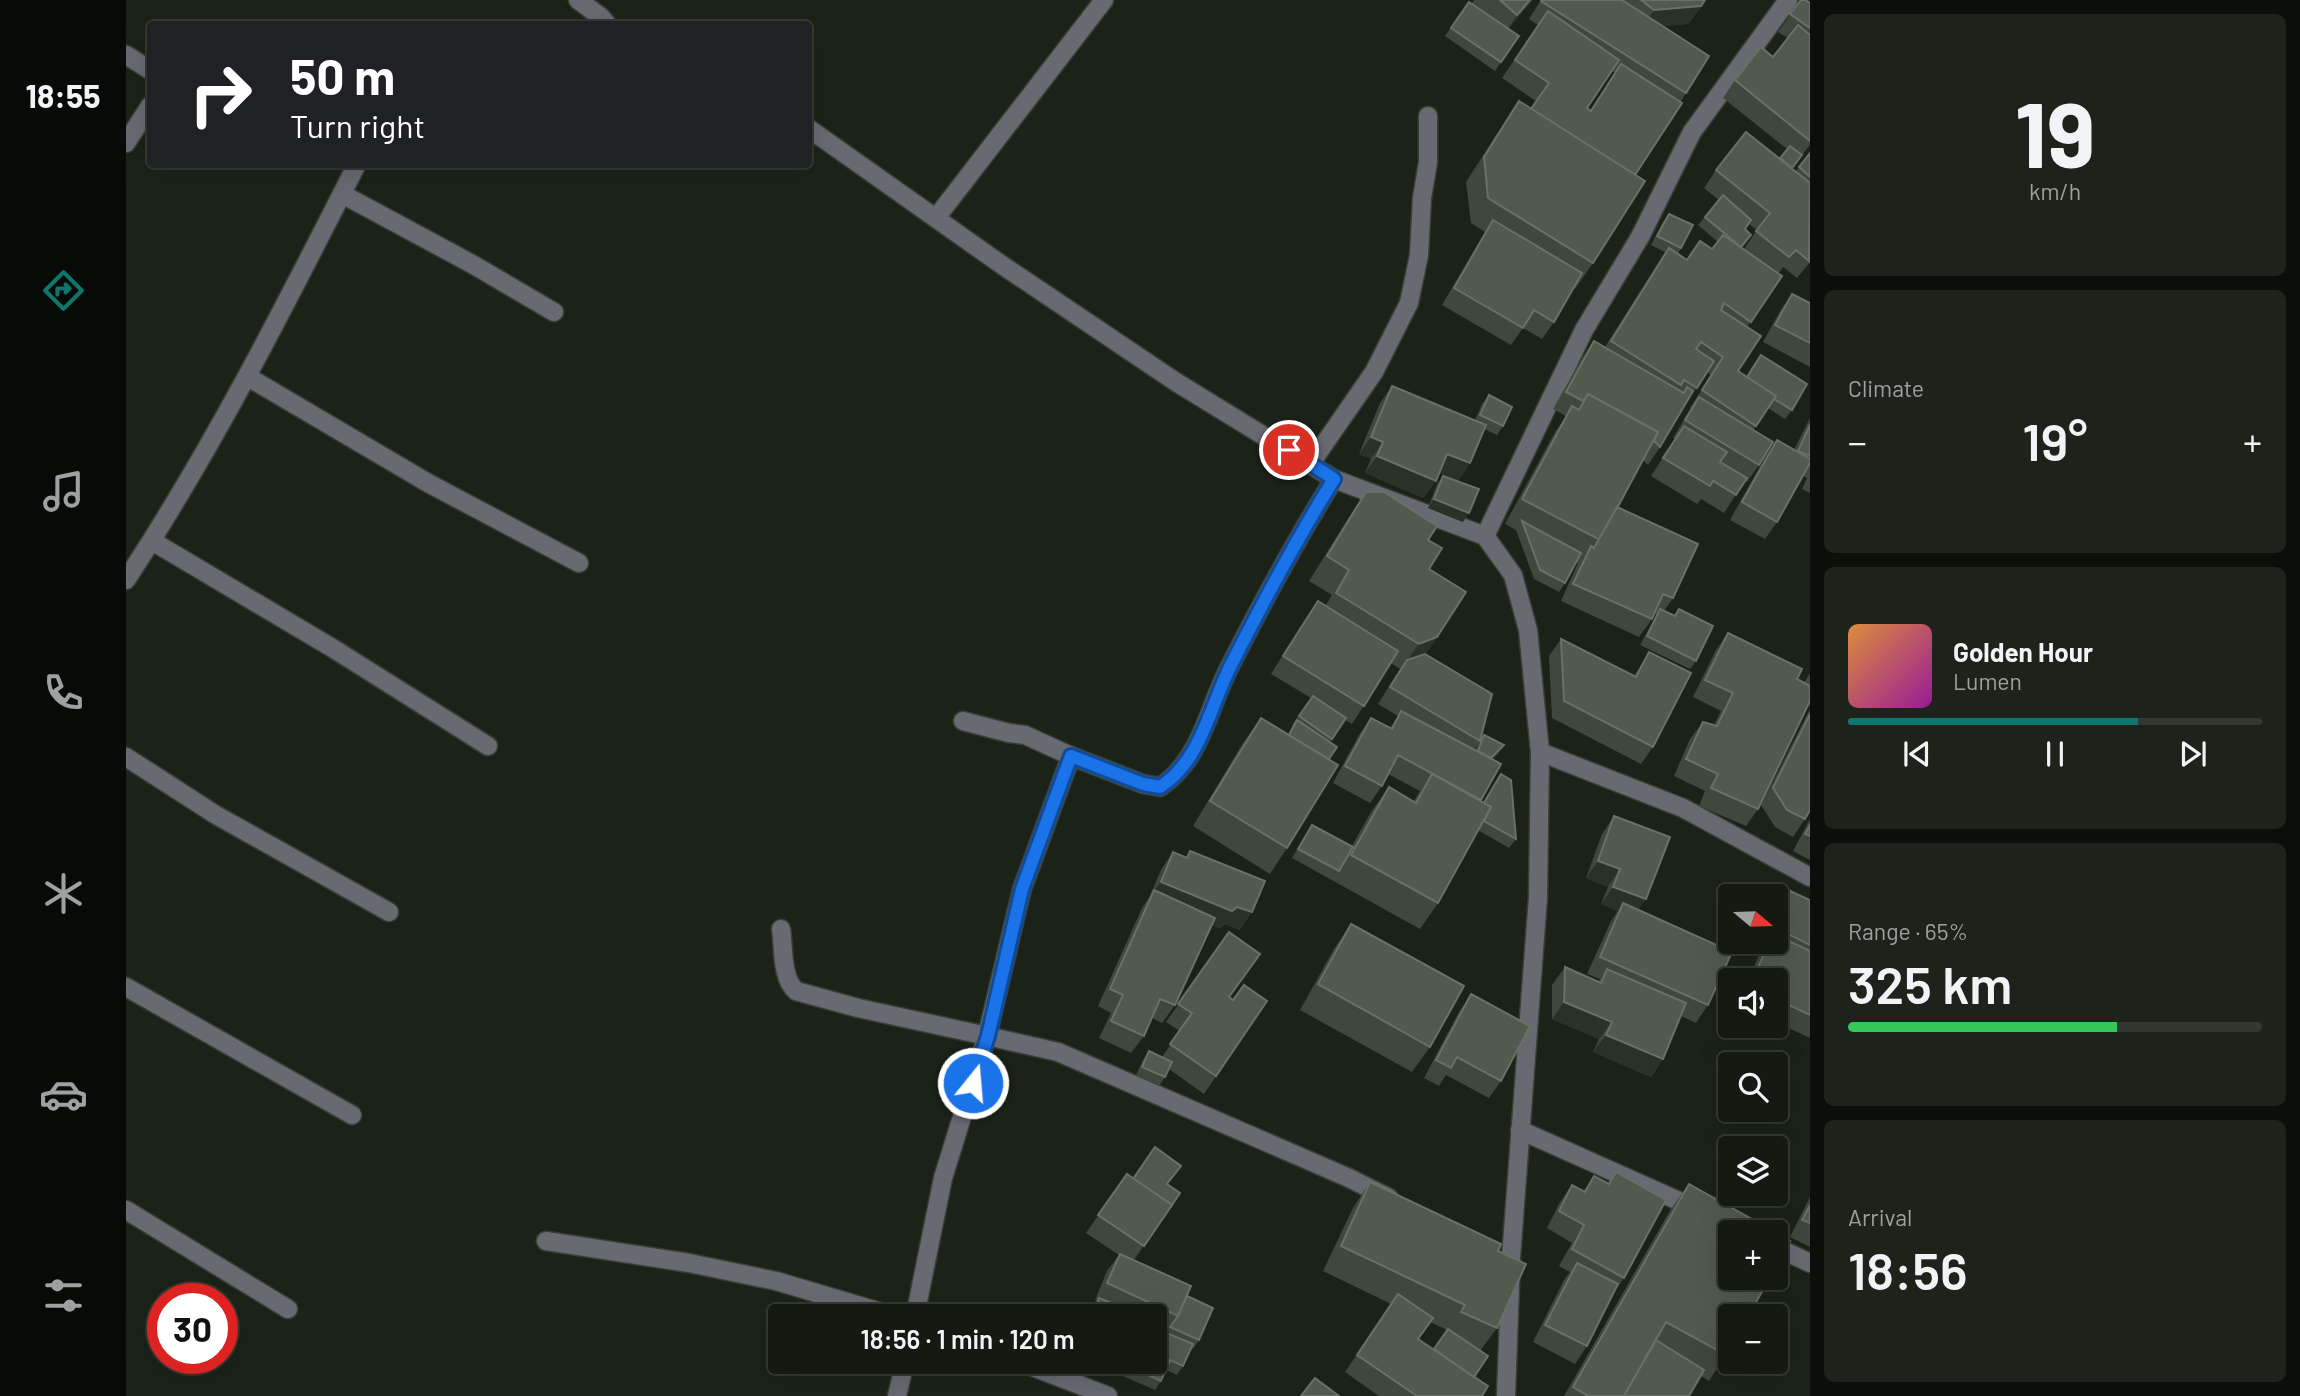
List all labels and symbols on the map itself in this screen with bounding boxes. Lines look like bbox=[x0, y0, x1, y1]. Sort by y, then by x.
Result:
pin bbox=[1259, 420, 1319, 480]
north arrow bbox=[1718, 884, 1788, 954]
position arrow bbox=[936, 1046, 1010, 1120]
speed limit sign: 30 bbox=[147, 1283, 238, 1374]

